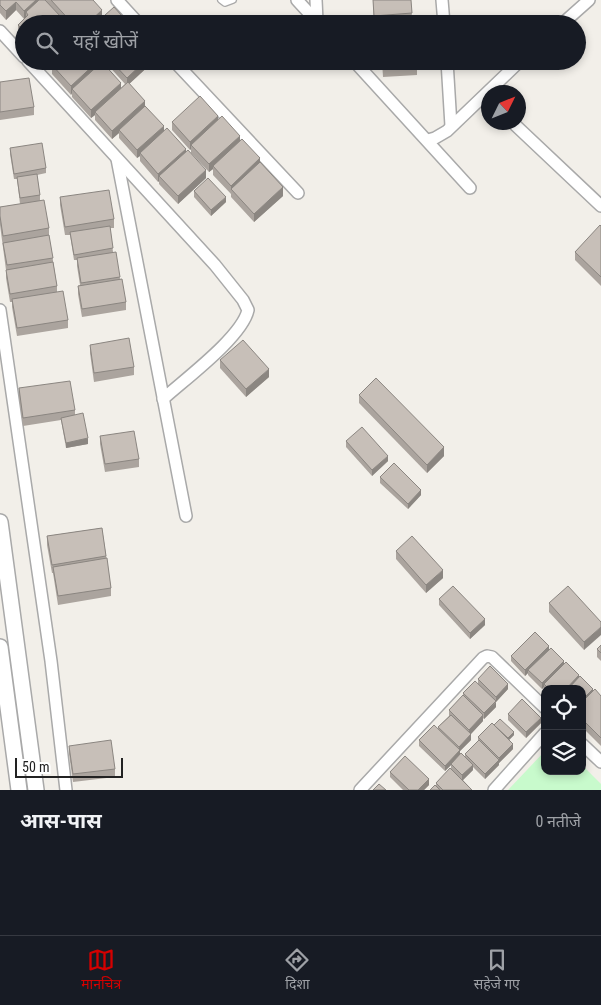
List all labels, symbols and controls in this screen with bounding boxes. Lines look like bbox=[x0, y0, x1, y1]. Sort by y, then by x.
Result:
search box bbox=[15, 15, 586, 70]
icon: search bbox=[33, 29, 61, 57]
text: यहाँ खोजें bbox=[73, 30, 138, 53]
north arrow bbox=[481, 85, 526, 130]
map controls bbox=[541, 685, 586, 775]
button: locate bbox=[541, 685, 586, 730]
button: layers bbox=[541, 730, 586, 775]
scale bar bbox=[15, 755, 122, 778]
text: 50 m bbox=[22, 759, 50, 775]
text: आस-पास bbox=[20, 809, 102, 833]
text: 0 नतीजे bbox=[535, 812, 581, 831]
tab: मानचित्र bbox=[81, 946, 121, 995]
tab: दिशा bbox=[283, 946, 311, 995]
tab: सहेजे गए bbox=[474, 946, 520, 995]

